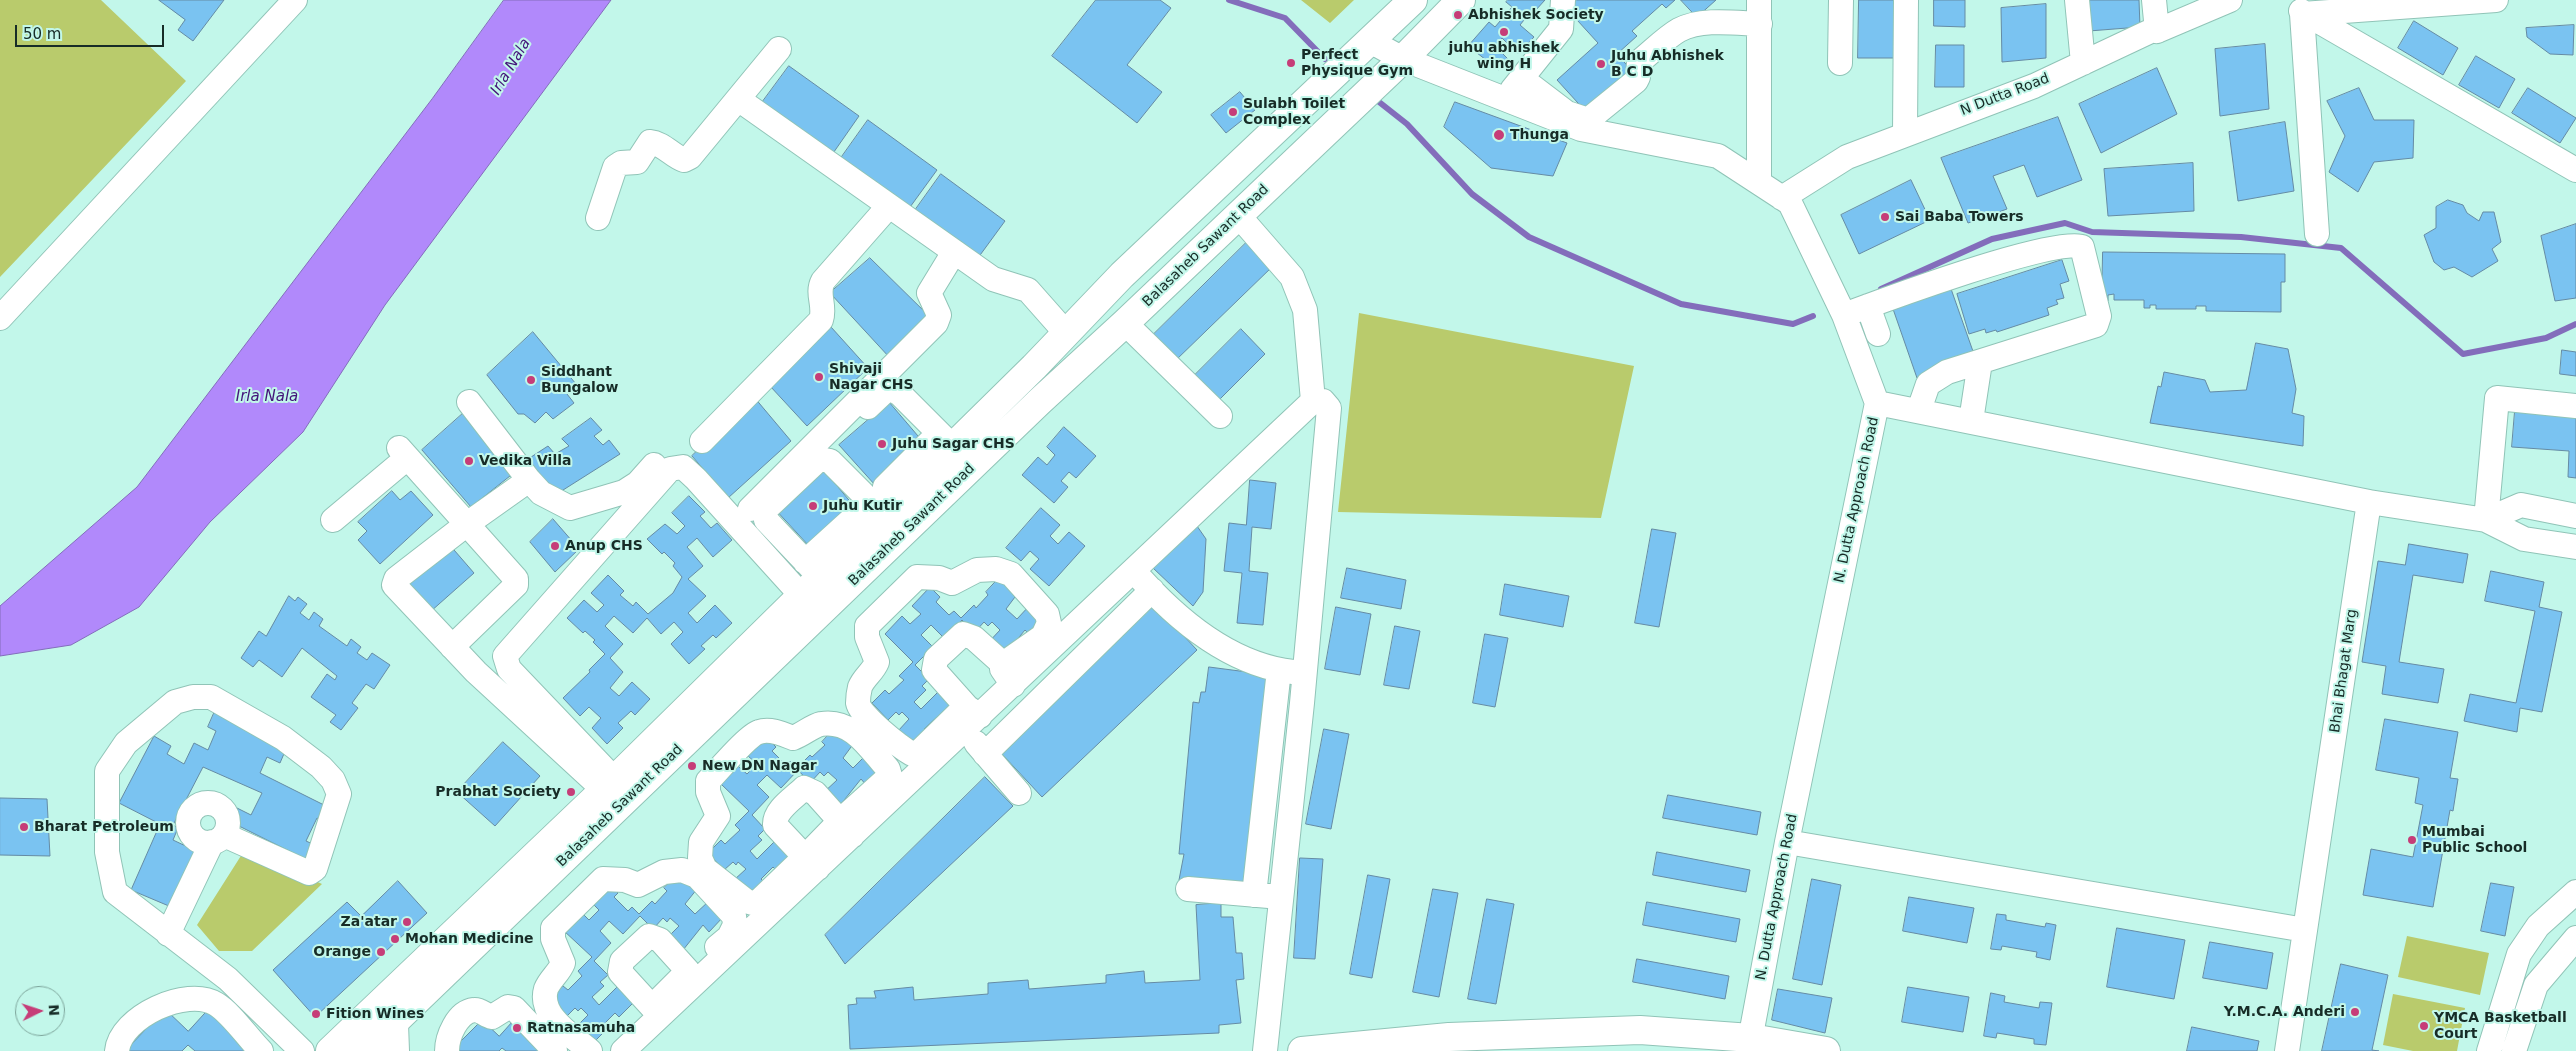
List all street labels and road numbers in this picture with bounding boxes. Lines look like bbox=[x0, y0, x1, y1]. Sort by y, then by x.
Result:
street label: N Dutta Road bbox=[1958, 70, 2052, 120]
street label: Balasaheb Sawant Road bbox=[1139, 181, 1273, 311]
street label: N. Dutta Approach Road bbox=[1831, 416, 1883, 584]
street label: Balasaheb Sawant Road bbox=[845, 460, 979, 590]
street label: Bhai Bhagat Marg bbox=[2327, 608, 2361, 734]
street label: Balasaheb Sawant Road bbox=[553, 741, 687, 871]
street label: N. Dutta Approach Road bbox=[1753, 812, 1801, 982]

